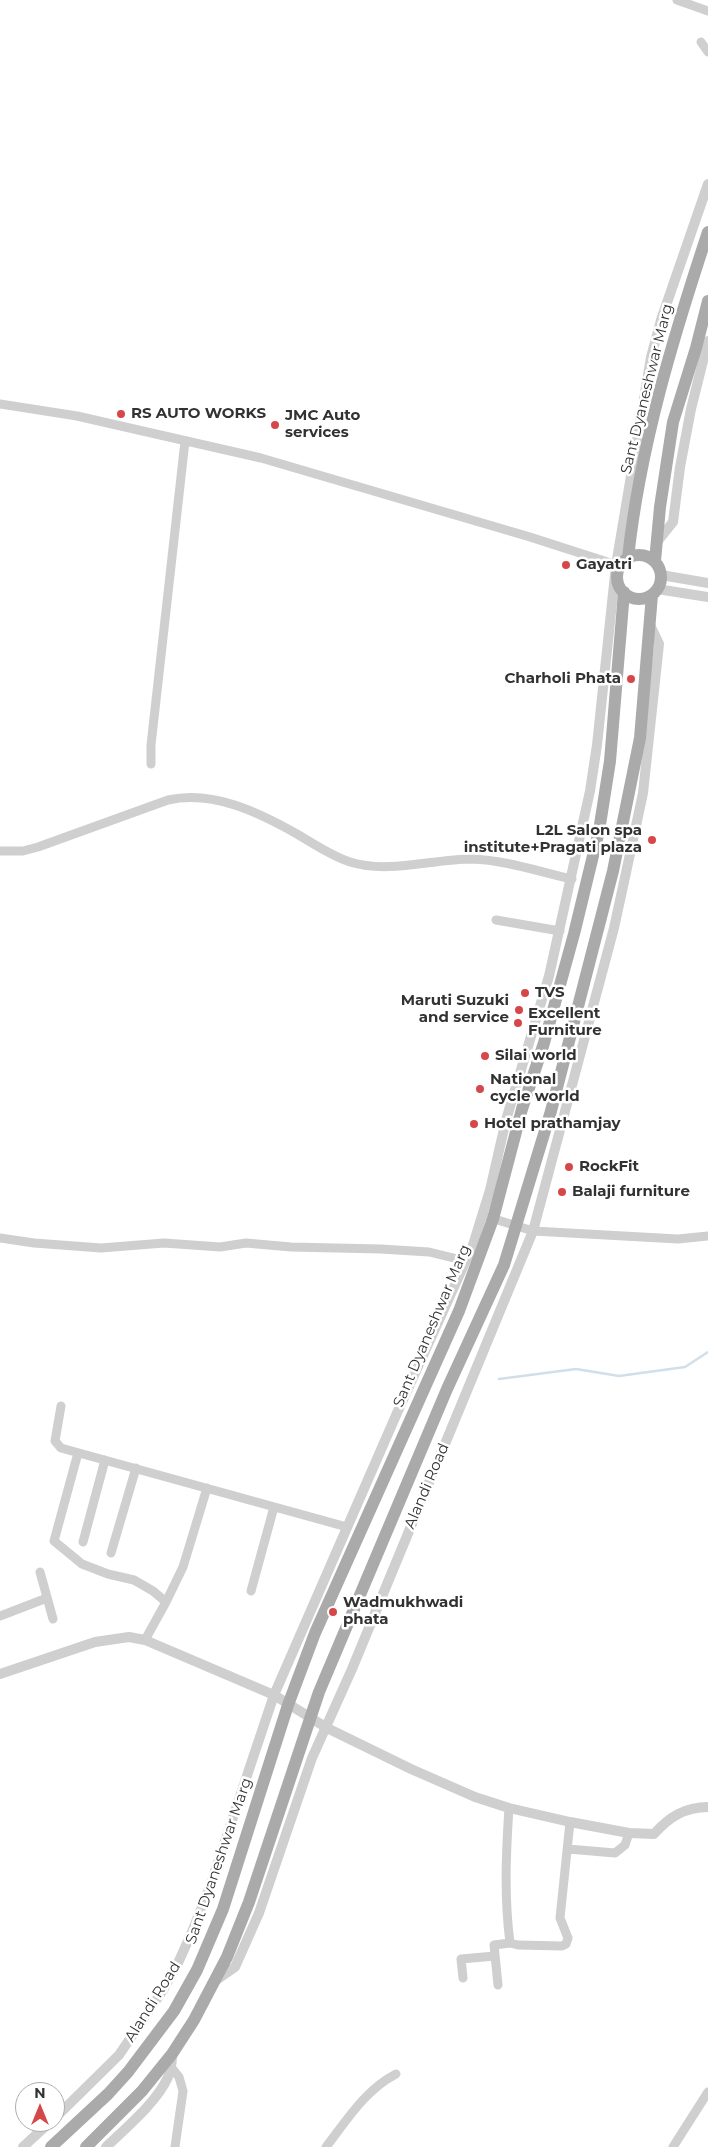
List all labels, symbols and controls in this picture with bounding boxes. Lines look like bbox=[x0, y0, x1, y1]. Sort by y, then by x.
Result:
street label: Sant Dyaneshwar Marg bbox=[617, 302, 677, 476]
place label: RS AUTO WORKS bbox=[131, 405, 266, 423]
place label: JMC Auto services bbox=[285, 407, 360, 442]
marker: RS AUTO WORKS bbox=[115, 408, 127, 420]
marker: JMC Auto services bbox=[269, 419, 281, 431]
place label: Gayatri bbox=[576, 556, 632, 574]
marker: Gayatri bbox=[560, 559, 572, 571]
place label: Charholi Phata bbox=[504, 670, 621, 688]
marker: Charholi Phata bbox=[625, 673, 637, 685]
place label: L2L Salon spa institute+Pragati plaza bbox=[464, 822, 642, 857]
marker: L2L Salon spa institute+Pragati plaza bbox=[646, 834, 658, 846]
place label: TVS bbox=[535, 984, 565, 1002]
marker: TVS bbox=[519, 987, 531, 999]
place label: Maruti Suzuki and service bbox=[401, 992, 509, 1027]
marker: Maruti Suzuki and service bbox=[513, 1004, 525, 1016]
place label: Excellent Furniture bbox=[528, 1005, 602, 1040]
marker: Excellent Furniture bbox=[512, 1017, 524, 1029]
place label: Silai world bbox=[495, 1047, 577, 1065]
marker: Silai world bbox=[479, 1050, 491, 1062]
place label: National cycle world bbox=[490, 1071, 580, 1106]
marker: National cycle world bbox=[474, 1083, 486, 1095]
place label: Hotel prathamjay bbox=[484, 1115, 621, 1133]
marker: Hotel prathamjay bbox=[468, 1118, 480, 1130]
place label: RockFit bbox=[579, 1158, 639, 1176]
marker: RockFit bbox=[563, 1161, 575, 1173]
place label: Balaji furniture bbox=[572, 1183, 690, 1201]
marker: Balaji furniture bbox=[556, 1186, 568, 1198]
street label: Sant Dyaneshwar Marg bbox=[390, 1242, 474, 1410]
street label: Alandi Road bbox=[401, 1441, 453, 1531]
place label: Wadmukhwadi phata bbox=[343, 1594, 463, 1629]
marker: Wadmukhwadi phata bbox=[327, 1606, 339, 1618]
street label: Sant Dyaneshwar Marg bbox=[182, 1775, 256, 1947]
street label: Alandi Road bbox=[121, 1959, 185, 2045]
north arrow bbox=[15, 2082, 65, 2132]
text: N bbox=[34, 2084, 46, 2102]

